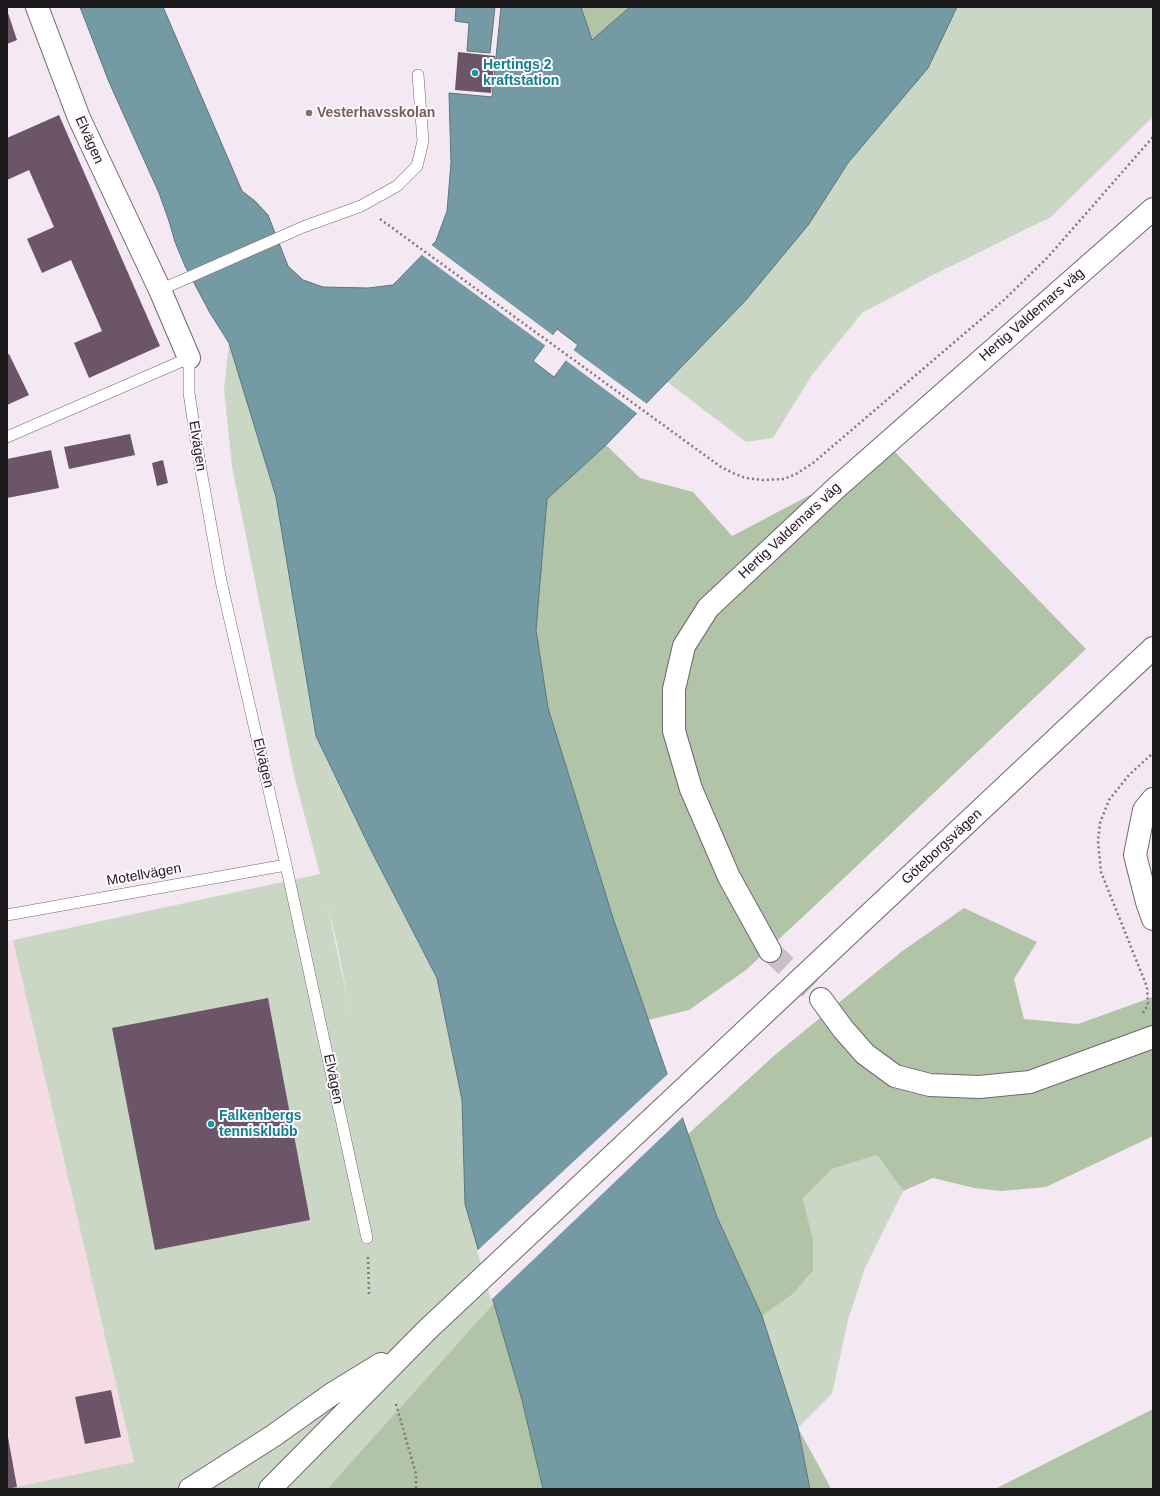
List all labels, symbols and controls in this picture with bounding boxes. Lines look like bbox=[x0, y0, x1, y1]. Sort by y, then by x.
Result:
place label: Hertings 2 kraftstation bbox=[483, 57, 559, 90]
marker: Hertings 2 kraftstation bbox=[470, 68, 480, 78]
place label: Vesterhavsskolan bbox=[317, 105, 435, 121]
marker: Vesterhavsskolan bbox=[304, 108, 314, 118]
street label: Elvägen bbox=[71, 113, 107, 167]
street label: Hertig Valdemars väg bbox=[976, 265, 1088, 365]
street label: Elvägen bbox=[185, 420, 209, 472]
street label: Hertig Valdemars väg bbox=[735, 479, 845, 583]
street label: Elvägen bbox=[249, 736, 277, 790]
street label: Göteborgsvägen bbox=[898, 806, 986, 888]
street label: Motellvägen bbox=[105, 860, 183, 890]
street label: Elvägen bbox=[320, 1053, 346, 1105]
place label: Falkenbergs tennisklubb bbox=[219, 1108, 301, 1140]
marker: Falkenbergs tennisklubb bbox=[206, 1119, 216, 1129]

